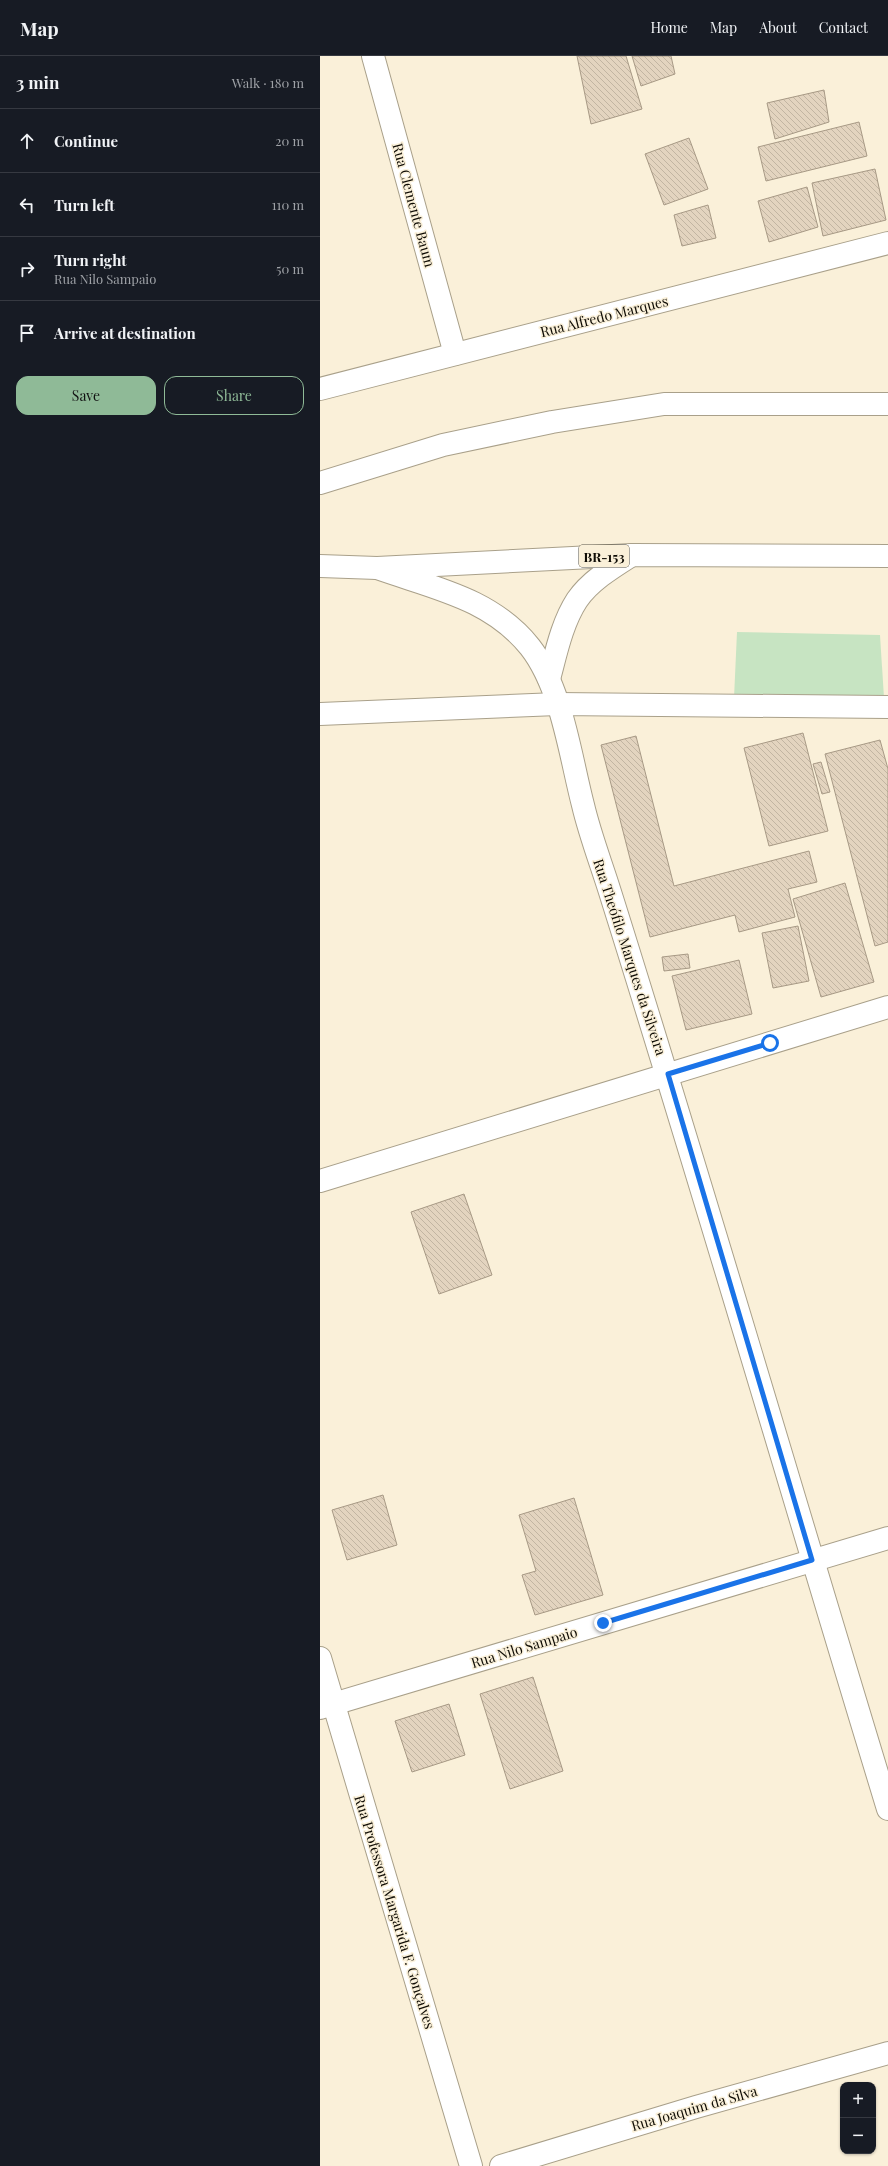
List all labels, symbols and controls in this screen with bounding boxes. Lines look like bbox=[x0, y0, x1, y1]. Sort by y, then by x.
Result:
text: Map bbox=[20, 15, 59, 41]
text: Home bbox=[650, 18, 688, 37]
text: Map bbox=[710, 18, 737, 37]
text: About bbox=[759, 18, 797, 37]
text: Contact bbox=[819, 18, 868, 37]
text: 3 min bbox=[16, 71, 59, 93]
text: Walk · 180 m bbox=[232, 74, 304, 91]
icon: ahead bbox=[16, 130, 38, 152]
text: Continue bbox=[54, 131, 118, 151]
text: 20 m bbox=[275, 132, 304, 149]
street label: Rua Clemente Baum bbox=[388, 141, 440, 270]
icon: left bbox=[16, 194, 38, 216]
text: Turn left bbox=[54, 195, 115, 215]
text: 110 m bbox=[272, 196, 304, 213]
text: Turn right bbox=[54, 250, 127, 270]
icon: right bbox=[16, 258, 38, 280]
text: 50 m bbox=[276, 260, 304, 277]
text: Rua Nilo Sampaio bbox=[54, 270, 156, 287]
street label: Rua Alfredo Marques bbox=[538, 291, 670, 341]
icon: arrive bbox=[16, 322, 38, 344]
text: Arrive at destination bbox=[54, 323, 196, 343]
button: Save bbox=[16, 376, 156, 415]
button: Share bbox=[164, 376, 304, 415]
road number: BR-153 bbox=[579, 545, 629, 567]
street label: Rua Theófilo Marques da Silveira bbox=[589, 856, 671, 1058]
route start bbox=[761, 1034, 779, 1052]
route end bbox=[594, 1614, 612, 1632]
street label: Rua Nilo Sampaio bbox=[469, 1622, 580, 1672]
street label: Rua Professora Margarida F. Gonçalves bbox=[350, 1793, 440, 2031]
street label: Rua Joaquim da Silva bbox=[629, 2081, 759, 2135]
map controls bbox=[840, 2082, 876, 2154]
button: + bbox=[840, 2082, 876, 2118]
button: − bbox=[840, 2118, 876, 2154]

